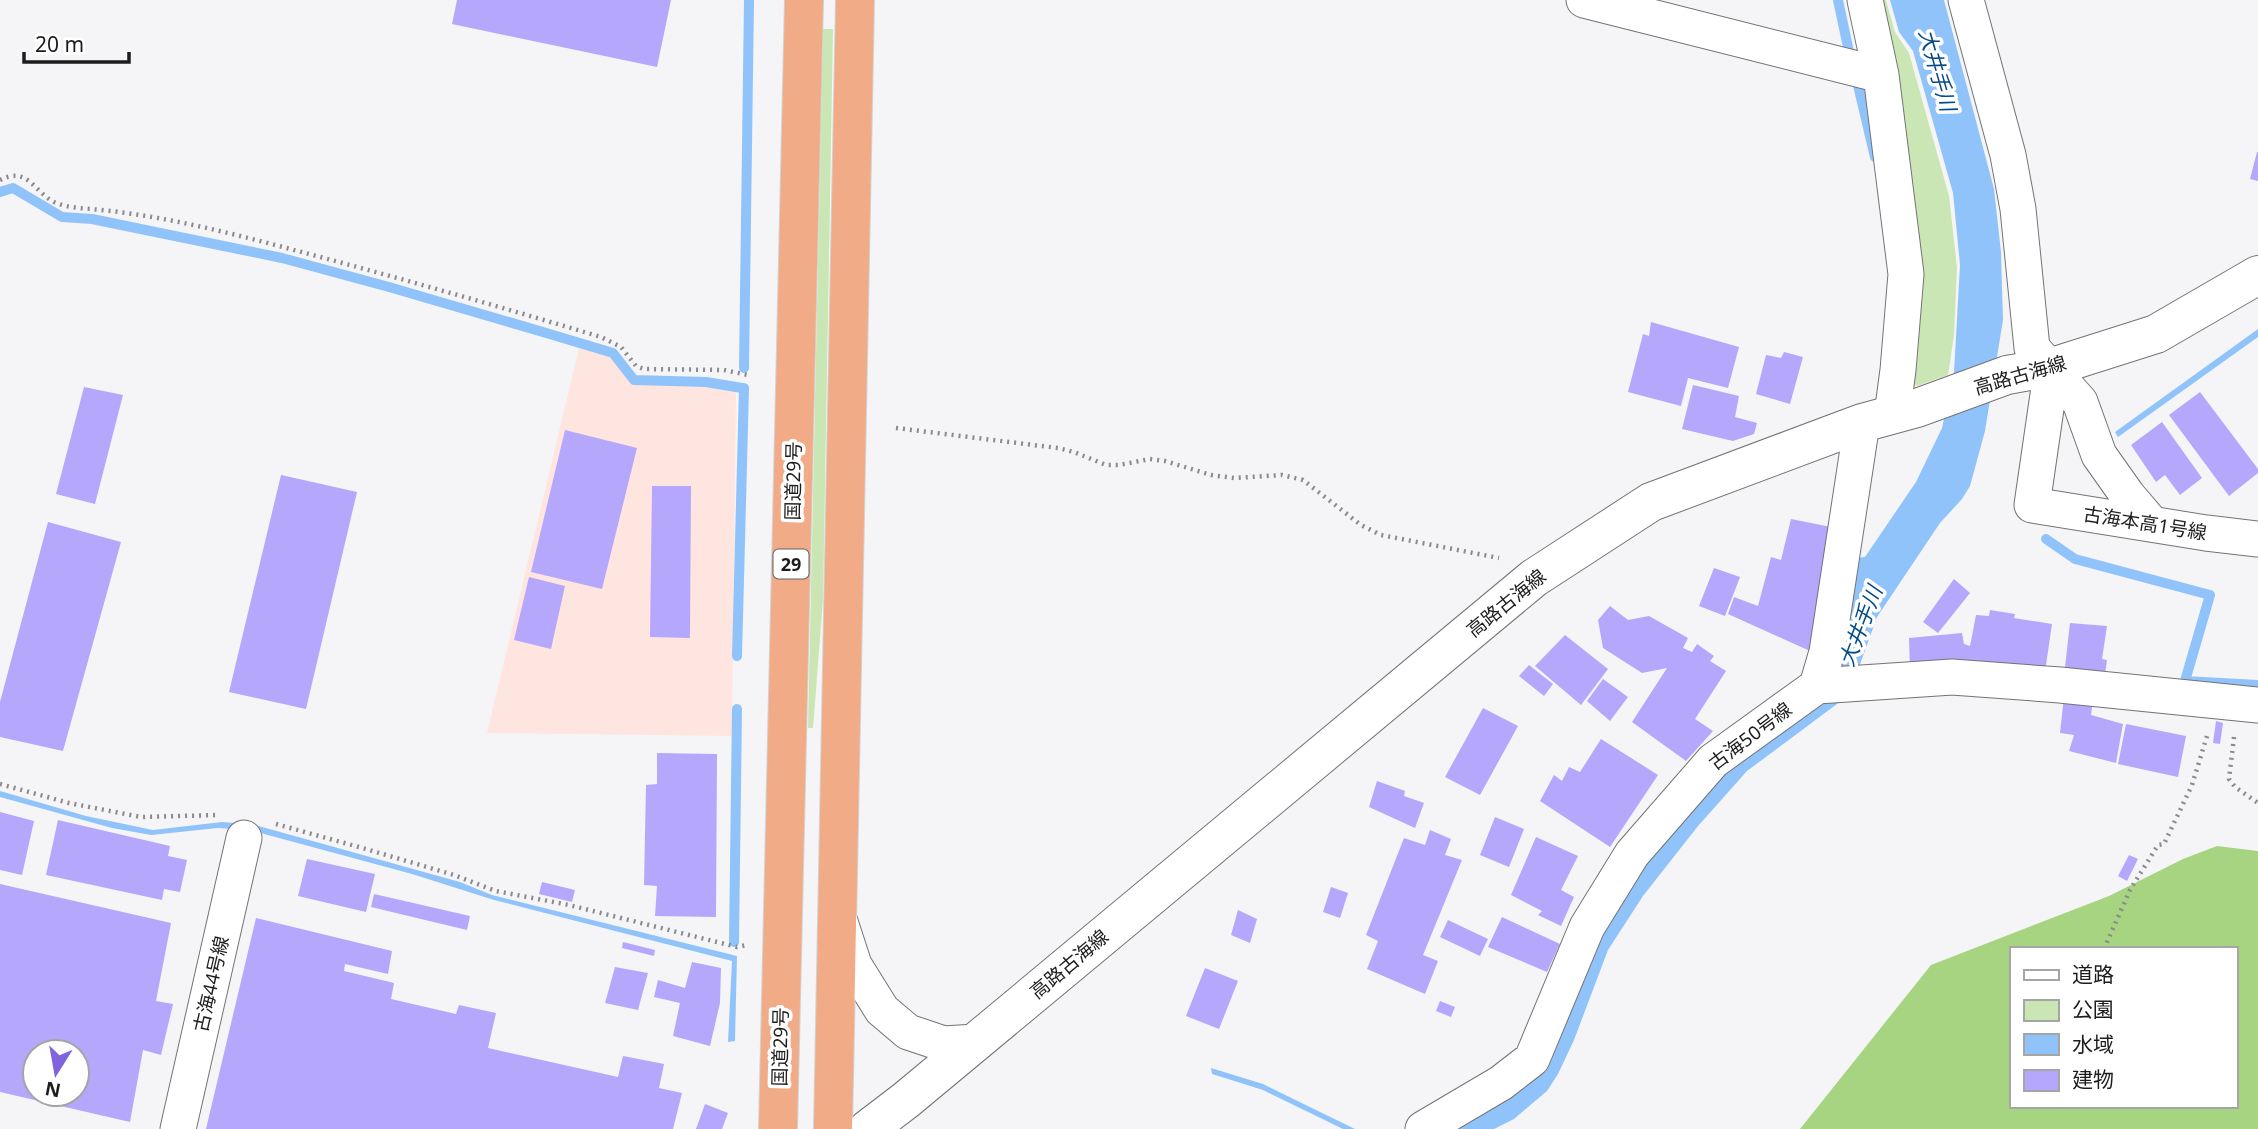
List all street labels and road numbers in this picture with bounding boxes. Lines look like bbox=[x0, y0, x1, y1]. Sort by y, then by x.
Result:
street label: 高路古海線 bbox=[1971, 349, 2069, 401]
street label: 国道29号 bbox=[779, 441, 807, 521]
street label: 古海本高1号線 bbox=[2081, 500, 2209, 546]
road number: 29 bbox=[774, 550, 808, 578]
street label: 高路古海線 bbox=[1461, 563, 1551, 643]
street label: 古海50号線 bbox=[1703, 696, 1797, 776]
street label: 高路古海線 bbox=[1024, 924, 1114, 1004]
street label: 古海44号線 bbox=[187, 933, 235, 1035]
street label: 国道29号 bbox=[766, 1007, 794, 1087]

